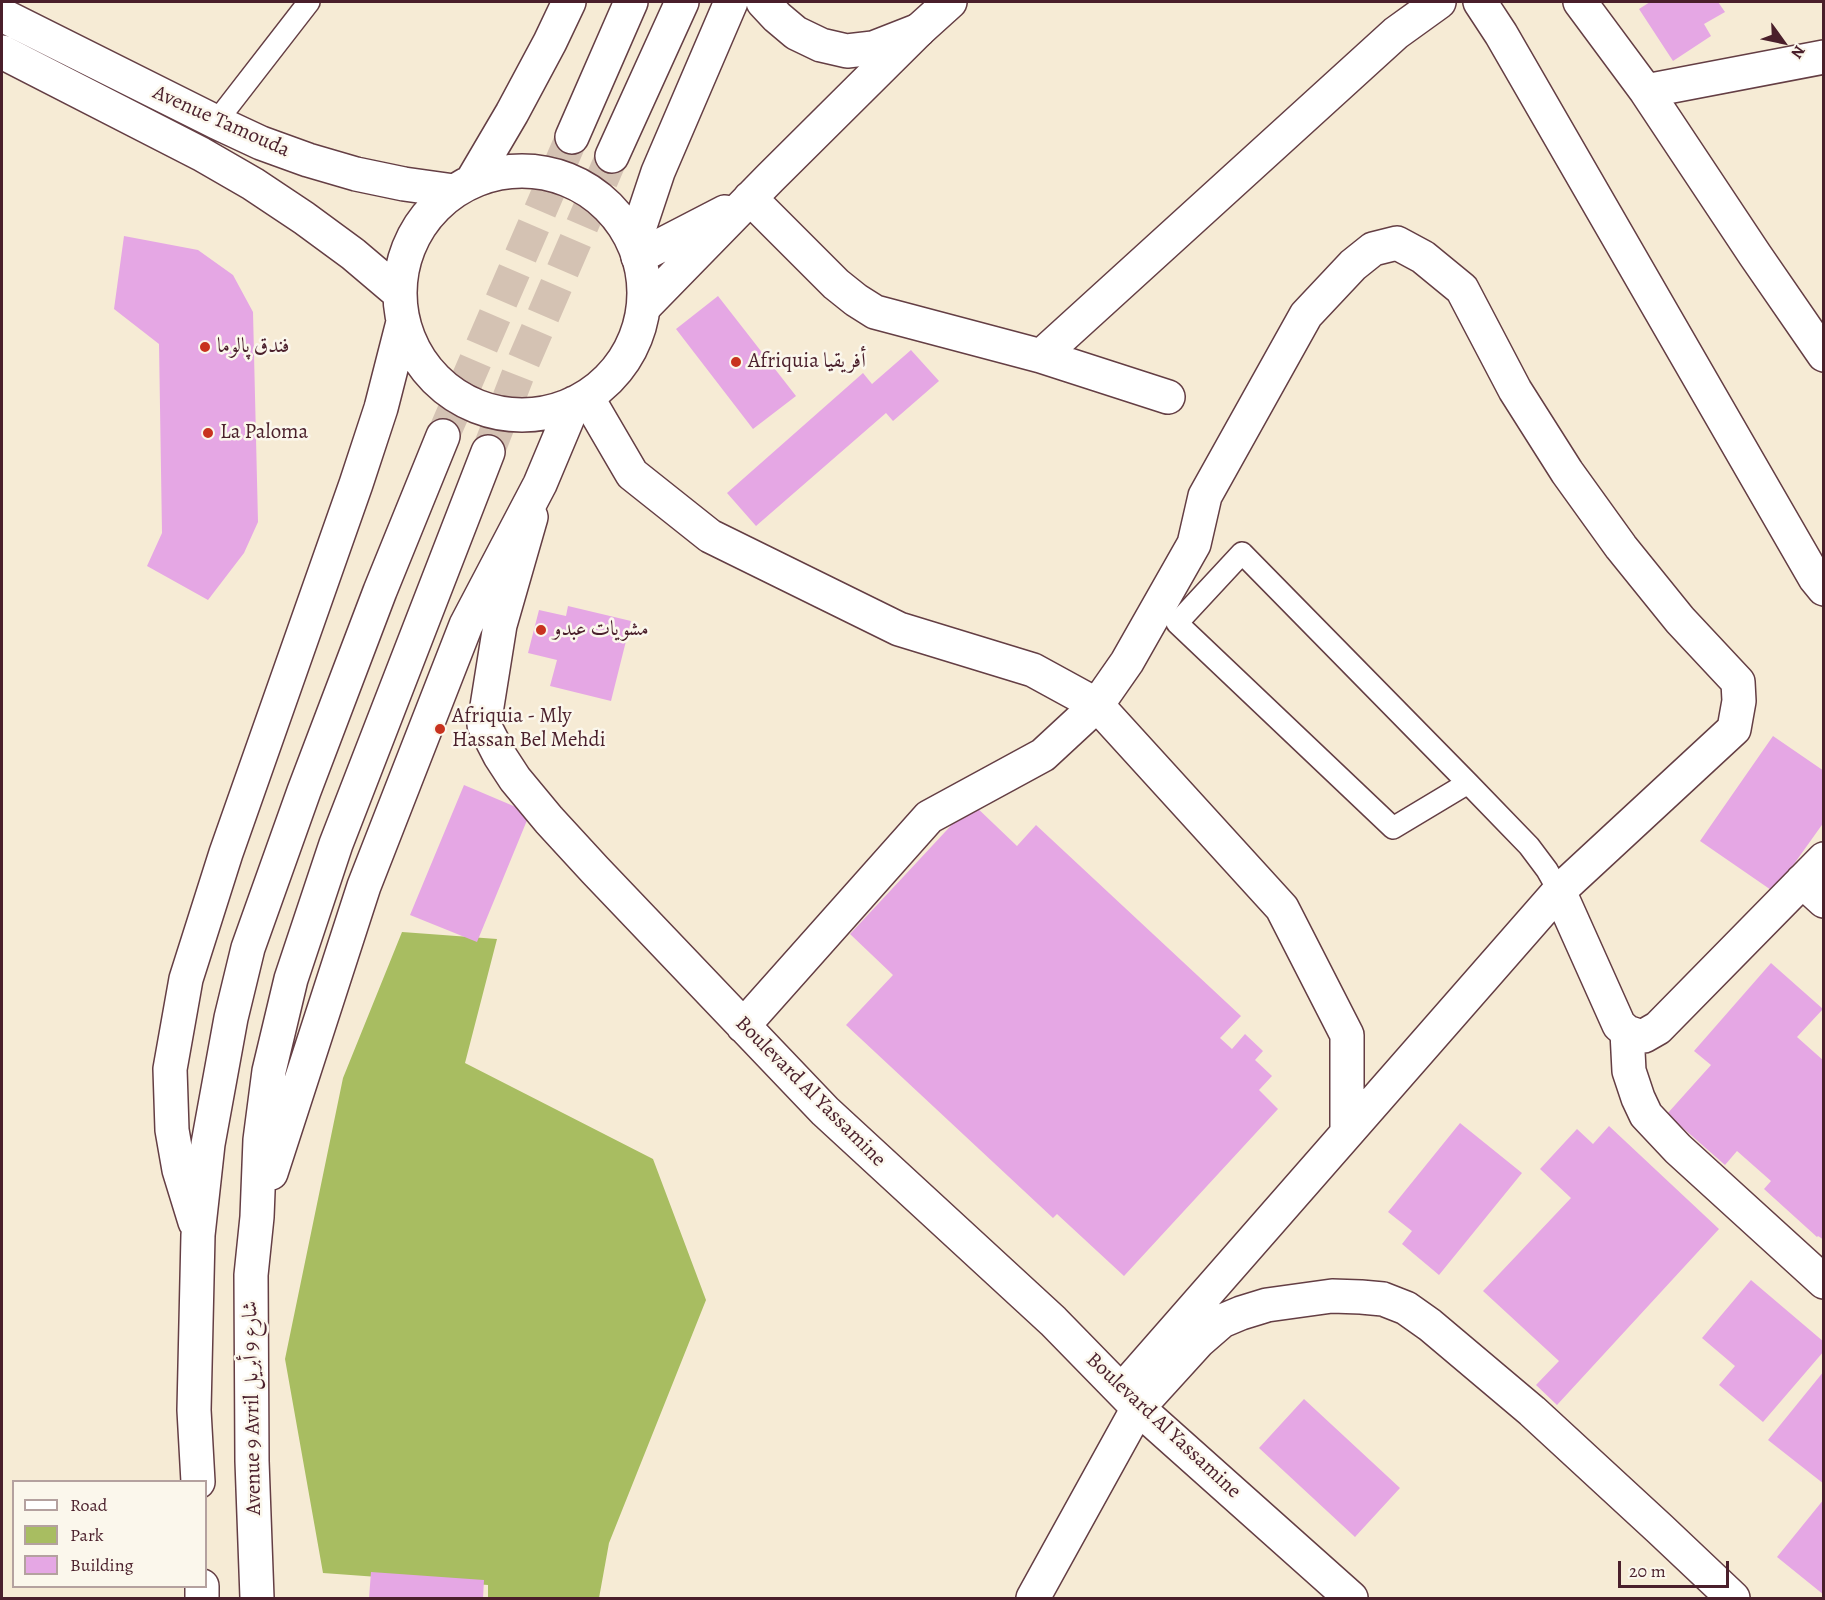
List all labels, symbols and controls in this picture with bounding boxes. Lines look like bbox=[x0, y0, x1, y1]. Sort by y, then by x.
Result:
north arrow bbox=[1753, 12, 1813, 72]
text: N bbox=[1786, 41, 1810, 63]
street label: Avenue Tamouda bbox=[149, 81, 293, 163]
place label: فندق پالوما bbox=[217, 334, 289, 360]
marker: فندق پالوما bbox=[198, 340, 212, 354]
place label: Afriquia أفريقيا bbox=[748, 349, 866, 375]
marker: Afriquia أفريقيا bbox=[729, 355, 743, 369]
place label: La Paloma bbox=[220, 420, 308, 446]
marker: La Paloma bbox=[201, 426, 215, 440]
place label: مشويات عبدو bbox=[553, 617, 649, 643]
marker: مشويات عبدو bbox=[534, 623, 548, 637]
place label: Afriquia - Mly Hassan Bel Mehdi bbox=[452, 704, 606, 754]
marker: Afriquia - Mly Hassan Bel Mehdi bbox=[433, 722, 447, 736]
street label: Boulevard Al Yassamine bbox=[729, 1011, 891, 1173]
street label: Avenue 9 Avril شارع 9 أبريل bbox=[239, 1301, 267, 1515]
street label: Boulevard Al Yassamine bbox=[1080, 1348, 1246, 1504]
legend bbox=[12, 1480, 207, 1588]
text: Road bbox=[70, 1493, 107, 1517]
text: Park bbox=[70, 1523, 104, 1547]
scale bar bbox=[1621, 1549, 1732, 1587]
text: Building bbox=[70, 1553, 134, 1577]
text: 20 m bbox=[1629, 1559, 1666, 1583]

